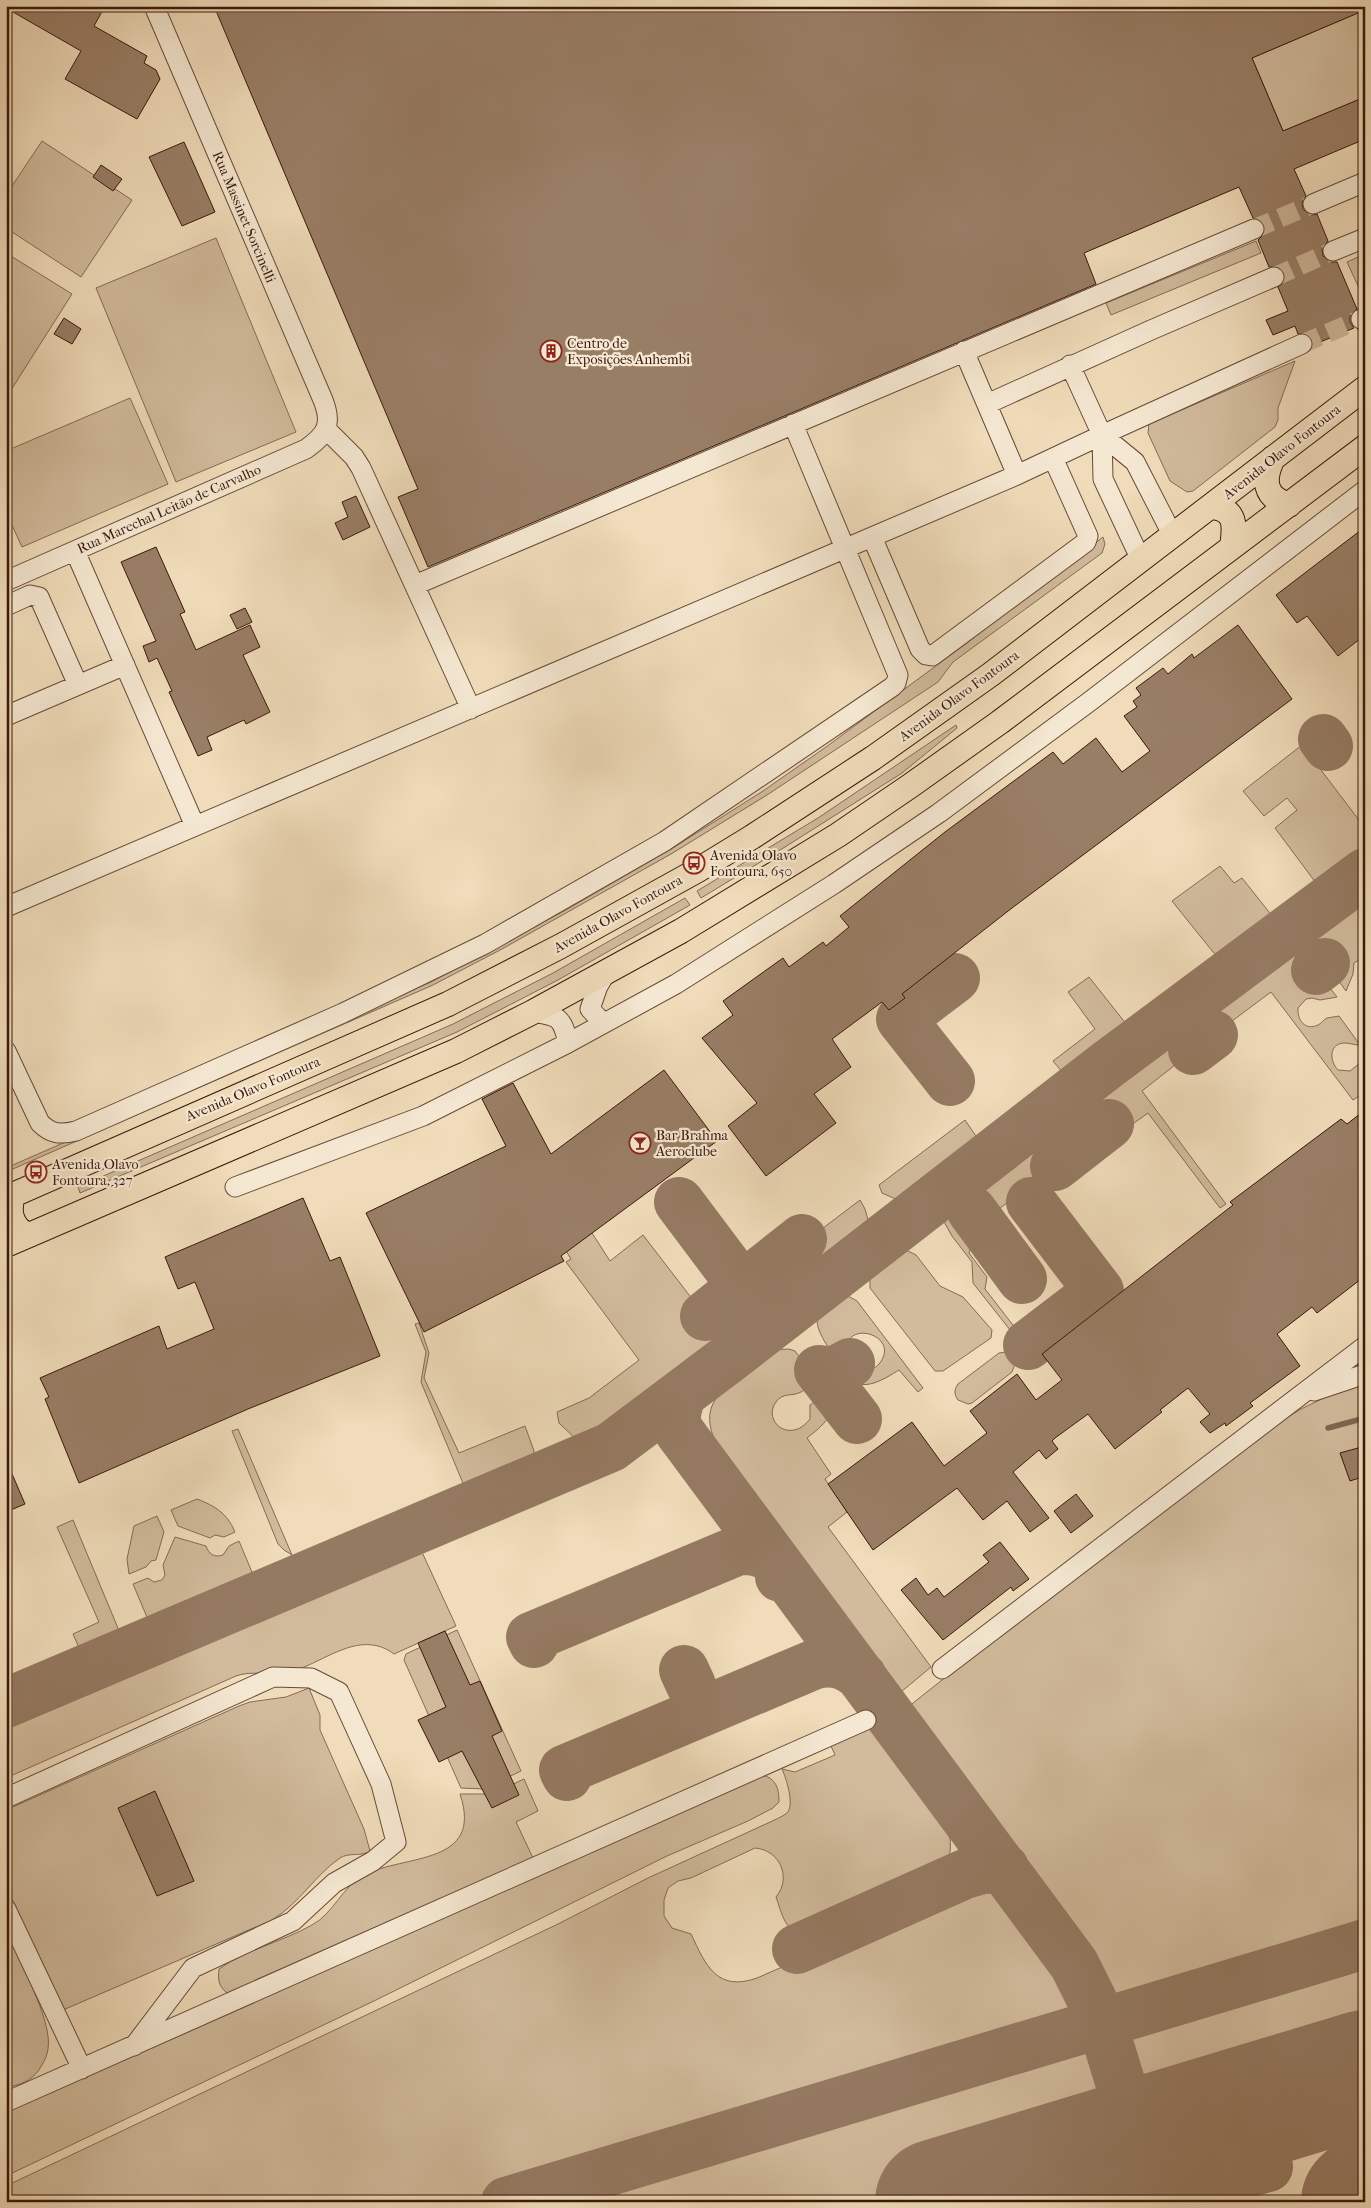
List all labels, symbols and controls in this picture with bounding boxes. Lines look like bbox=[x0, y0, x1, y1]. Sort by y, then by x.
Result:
street label: Rua Massinet Sorcinelli bbox=[209, 149, 279, 285]
place label: Centro de Exposições Anhembi bbox=[567, 335, 690, 368]
building icon: Centro de Exposições Anhembi bbox=[539, 339, 563, 363]
street label: Avenida Olavo Fontoura bbox=[1219, 400, 1345, 504]
street label: Rua Marechal Leitão de Carvalho bbox=[74, 461, 264, 557]
street label: Avenida Olavo Fontoura bbox=[895, 646, 1023, 746]
place label: Avenida Olavo Fontoura, 650 bbox=[709, 847, 797, 880]
bus stop icon: Avenida Olavo Fontoura, 650 bbox=[682, 851, 706, 875]
street label: Avenida Olavo Fontoura bbox=[550, 871, 686, 957]
street label: Avenida Olavo Fontoura bbox=[182, 1053, 323, 1125]
place label: Bar Brahma Aeroclube bbox=[655, 1127, 729, 1160]
bar icon: Bar Brahma Aeroclube bbox=[628, 1131, 652, 1155]
place label: Avenida Olavo Fontoura, 327 bbox=[51, 1156, 139, 1189]
bus stop icon: Avenida Olavo Fontoura, 327 bbox=[24, 1160, 48, 1184]

